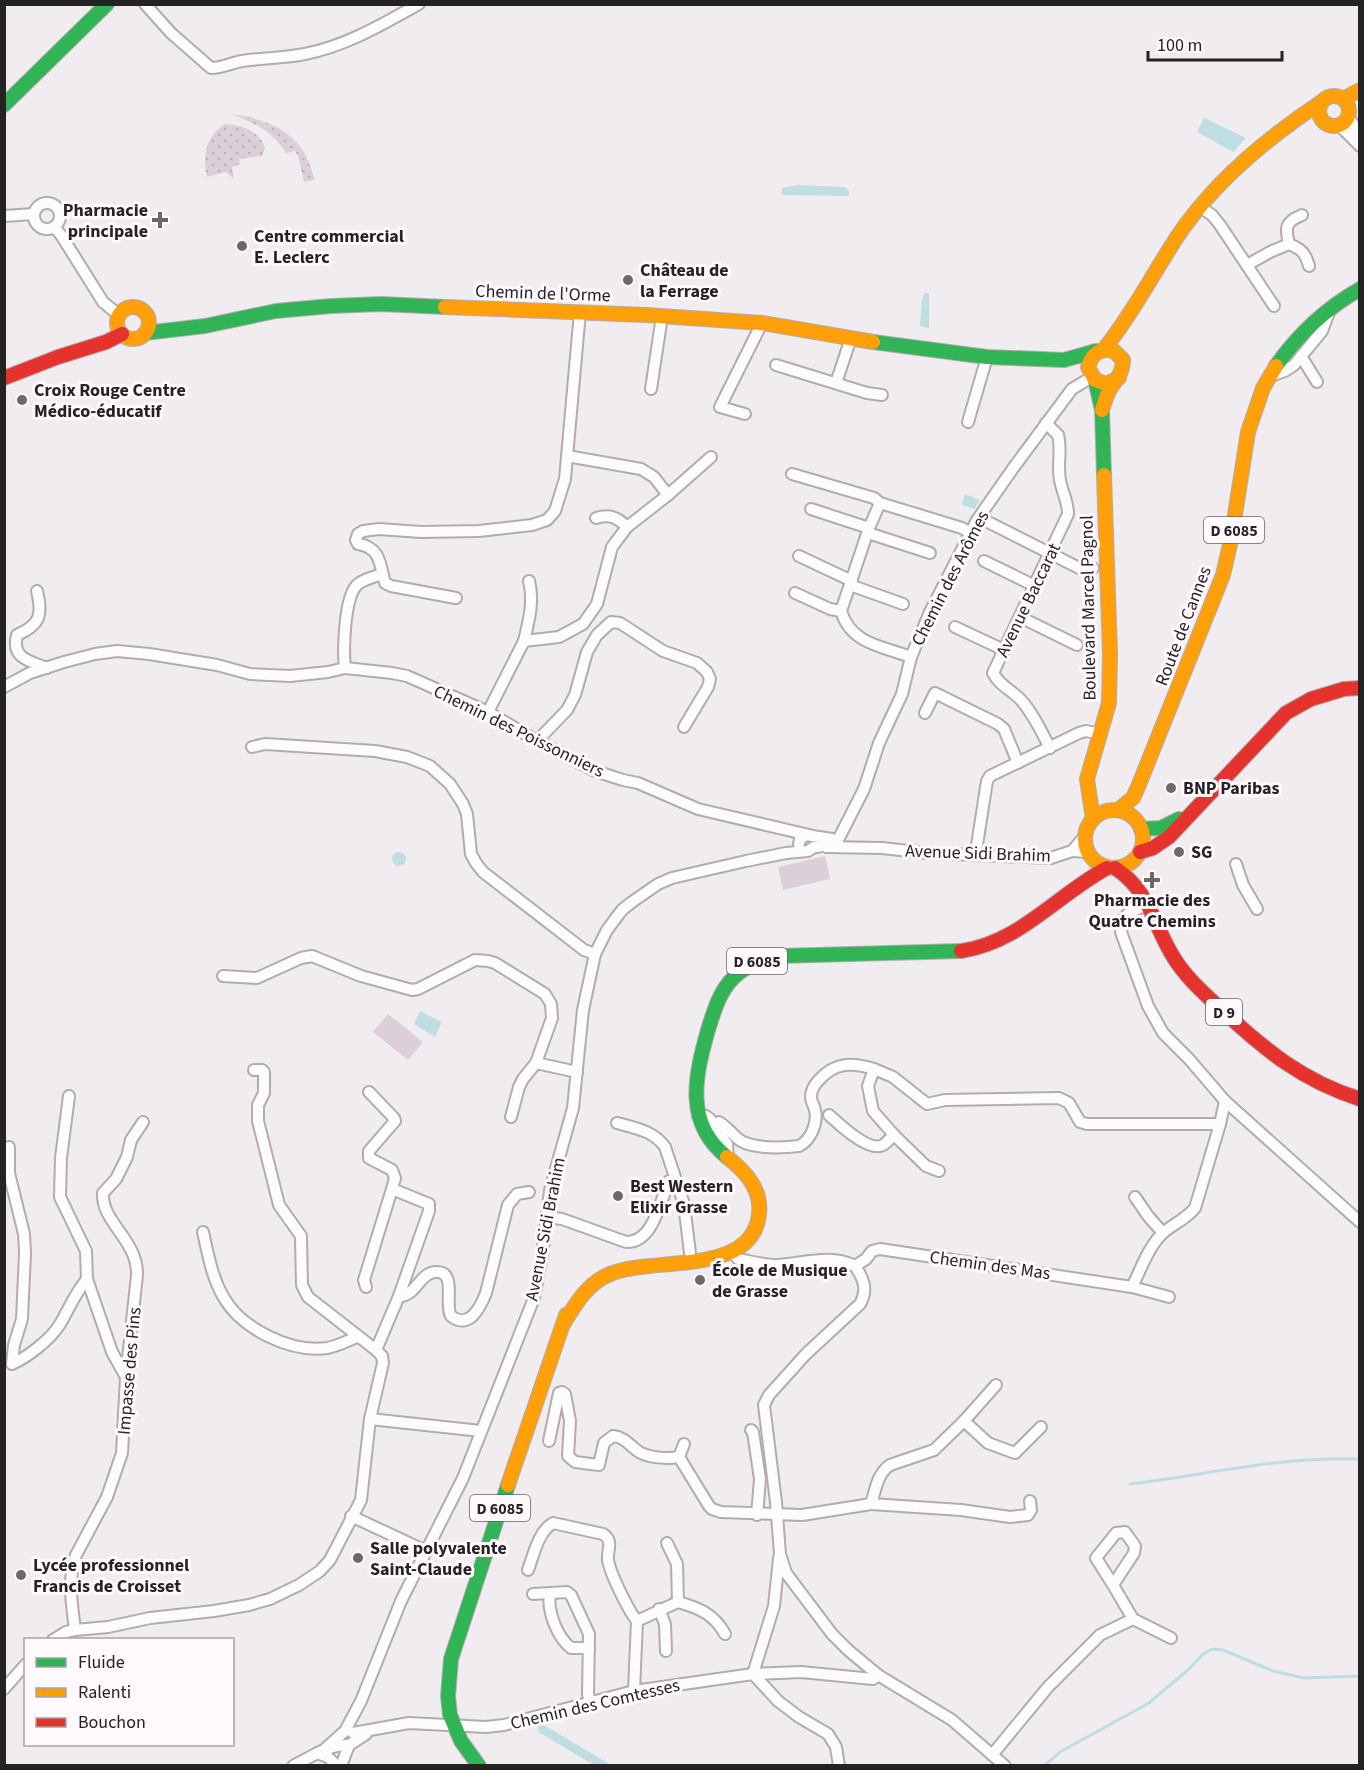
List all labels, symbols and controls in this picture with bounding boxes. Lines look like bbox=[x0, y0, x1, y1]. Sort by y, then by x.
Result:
scale bar bbox=[1148, 24, 1282, 62]
text: 100 m bbox=[1157, 33, 1202, 58]
place label: Pharmacie principale bbox=[63, 198, 148, 244]
marker: Pharmacie principale bbox=[153, 213, 167, 227]
place label: Centre commercial E. Leclerc bbox=[254, 224, 404, 270]
marker: Centre commercial E. Leclerc bbox=[235, 239, 249, 253]
place label: Château de la Ferrage bbox=[640, 258, 729, 304]
marker: Château de la Ferrage bbox=[621, 273, 635, 287]
street label: Chemin de l'Orme bbox=[475, 279, 611, 308]
place label: Croix Rouge Centre Médico-éducatif bbox=[34, 378, 186, 424]
marker: Croix Rouge Centre Médico-éducatif bbox=[15, 393, 29, 407]
street label: Chemin des Arômes bbox=[906, 506, 995, 650]
street label: Boulevard Marcel Pagnol bbox=[1074, 515, 1103, 701]
road number: D 6085 bbox=[1204, 517, 1264, 543]
street label: Avenue Baccarat bbox=[990, 539, 1067, 662]
street label: Route de Cannes bbox=[1149, 563, 1218, 689]
street label: Chemin des Poissonniers bbox=[429, 679, 608, 784]
place label: BNP Paribas bbox=[1183, 776, 1280, 801]
marker: BNP Paribas bbox=[1164, 781, 1178, 795]
street label: Avenue Sidi Brahim bbox=[905, 838, 1051, 869]
place label: SG bbox=[1191, 840, 1213, 865]
marker: SG bbox=[1172, 845, 1186, 859]
marker: Pharmacie des Quatre Chemins bbox=[1145, 873, 1159, 887]
place label: Pharmacie des Quatre Chemins bbox=[1088, 888, 1216, 934]
road number: D 6085 bbox=[727, 948, 787, 974]
road number: D 9 bbox=[1206, 999, 1242, 1025]
street label: Avenue Sidi Brahim bbox=[519, 1155, 572, 1303]
place label: Best Western Elixir Grasse bbox=[630, 1174, 733, 1220]
marker: Best Western Elixir Grasse bbox=[611, 1189, 625, 1203]
street label: Chemin des Mas bbox=[928, 1245, 1052, 1286]
place label: École de Musique de Grasse bbox=[712, 1258, 848, 1304]
marker: École de Musique de Grasse bbox=[693, 1273, 707, 1287]
street label: Impasse des Pins bbox=[111, 1306, 148, 1436]
road number: D 6085 bbox=[470, 1495, 530, 1521]
place label: Salle polyvalente Saint-Claude bbox=[370, 1536, 507, 1582]
marker: Salle polyvalente Saint-Claude bbox=[351, 1551, 365, 1565]
place label: Lycée professionnel Francis de Croisset bbox=[33, 1553, 189, 1599]
marker: Lycée professionnel Francis de Croisset bbox=[14, 1568, 28, 1582]
legend bbox=[24, 1638, 234, 1746]
text: Fluide bbox=[78, 1650, 125, 1675]
street label: Chemin des Comtesses bbox=[508, 1673, 682, 1736]
text: Ralenti bbox=[78, 1680, 131, 1705]
text: Bouchon bbox=[78, 1710, 146, 1735]

